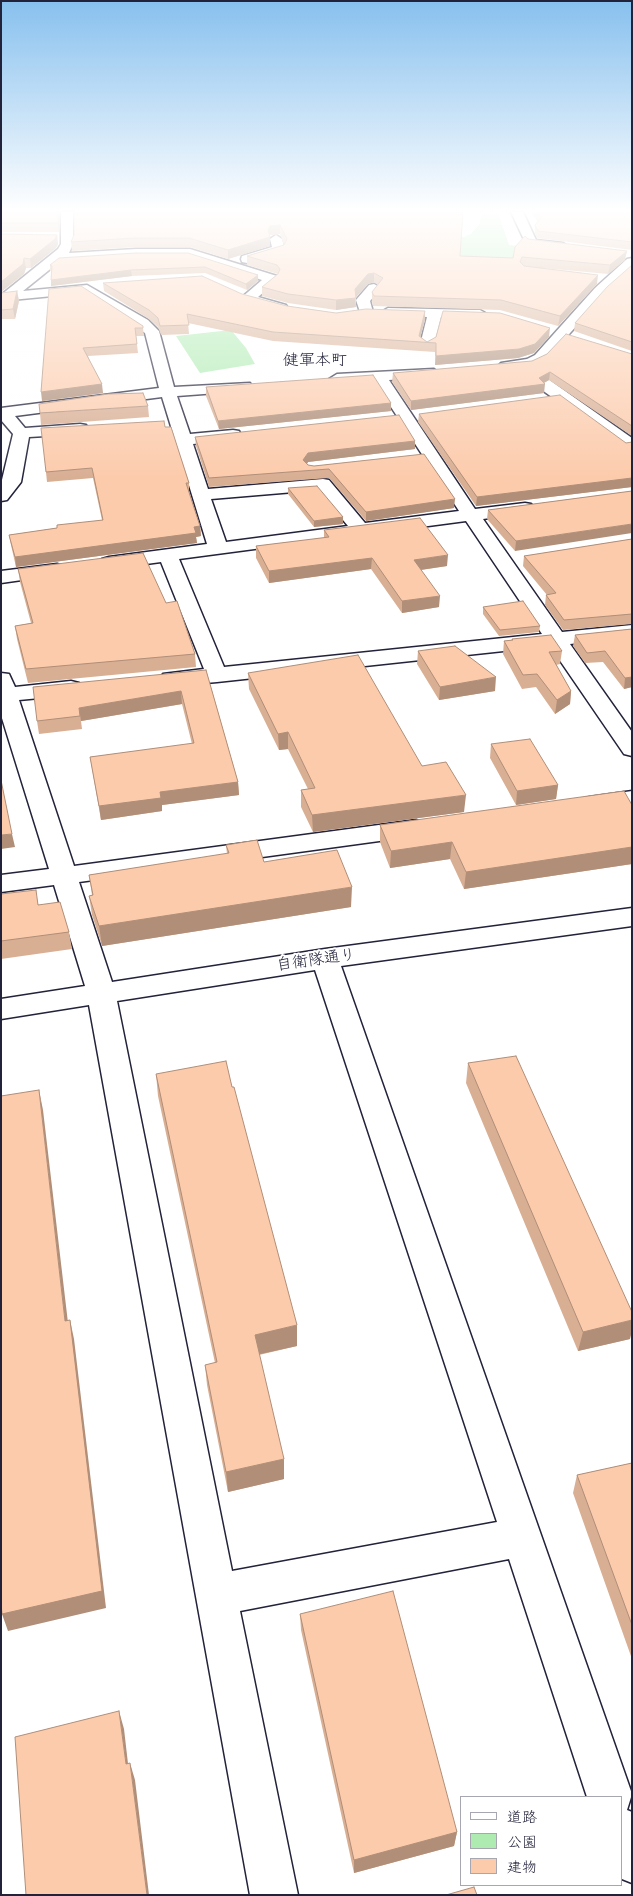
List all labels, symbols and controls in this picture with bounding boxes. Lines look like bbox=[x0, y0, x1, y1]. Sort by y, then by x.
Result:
district label: 健軍本町 bbox=[283, 350, 347, 370]
street label: 自衛隊通り bbox=[275, 945, 357, 975]
legend bbox=[460, 1796, 623, 1886]
text: 道路 bbox=[507, 1808, 537, 1826]
text: 公園 bbox=[507, 1833, 537, 1851]
text: 建物 bbox=[507, 1858, 537, 1876]

